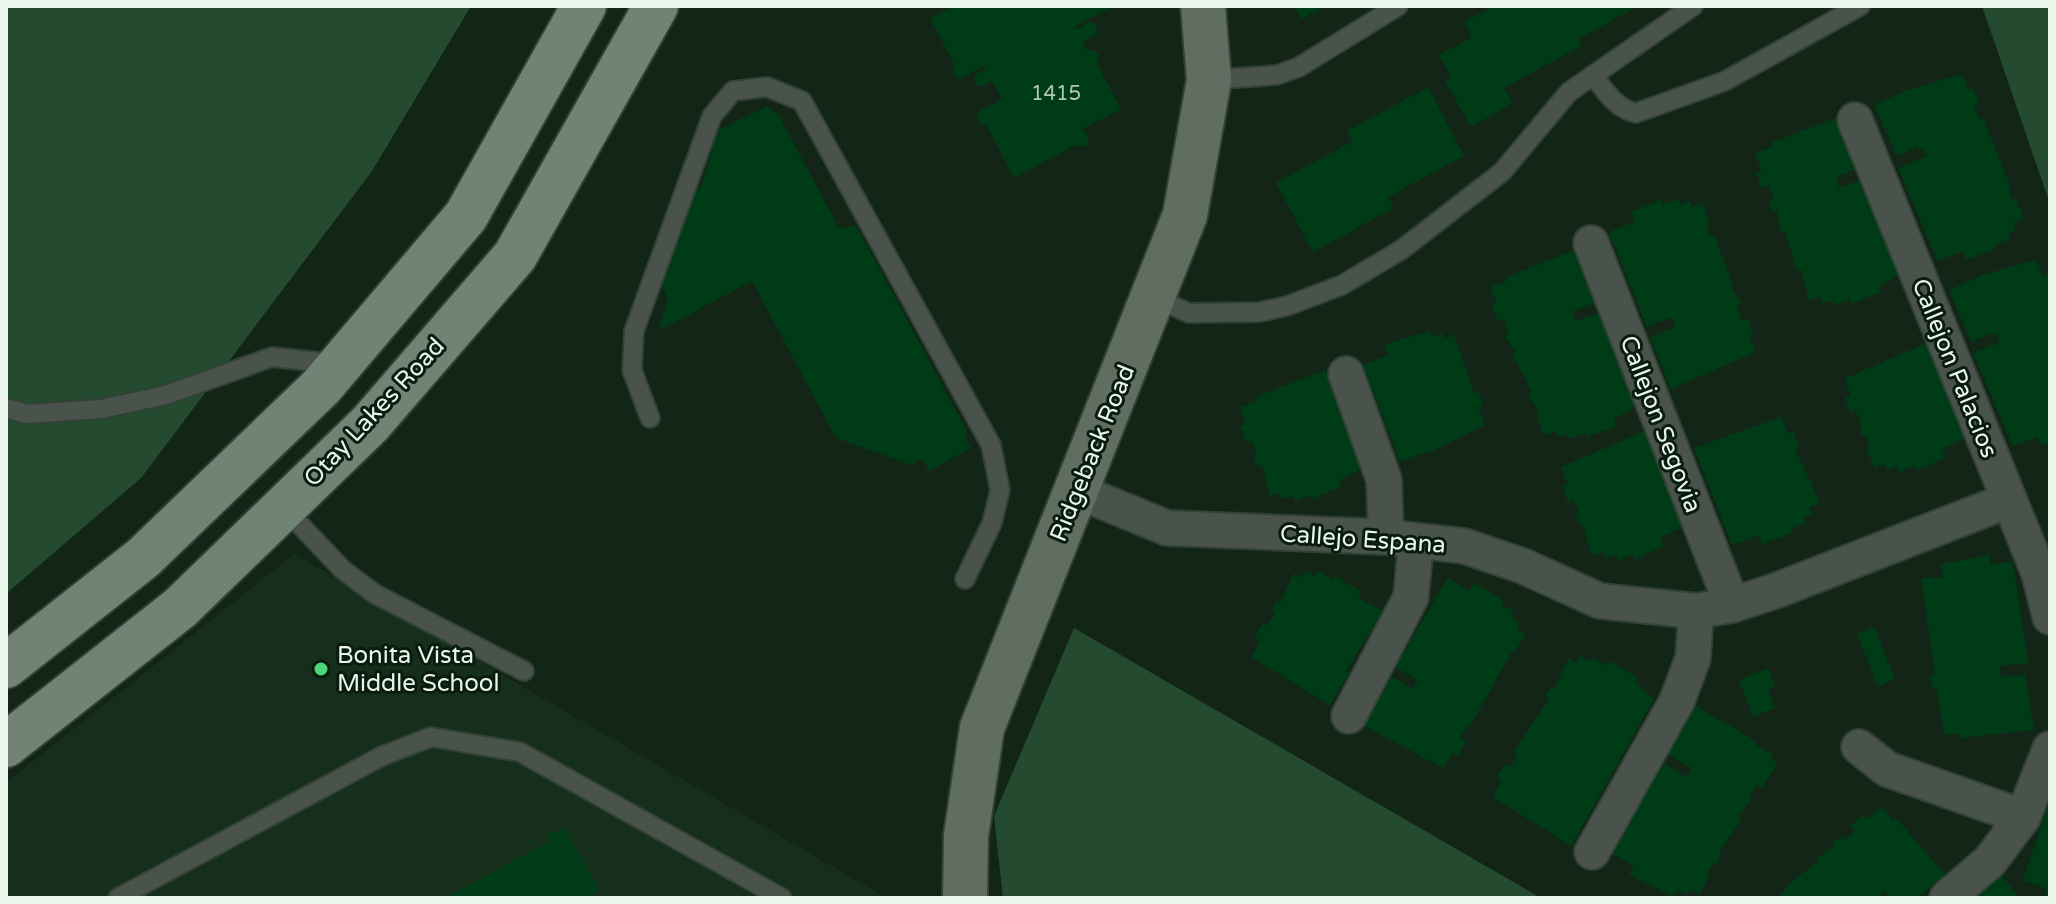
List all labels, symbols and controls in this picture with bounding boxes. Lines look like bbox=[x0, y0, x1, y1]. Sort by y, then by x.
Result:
house number: 1415 bbox=[1031, 82, 1081, 106]
street label: Callejon Palacios bbox=[1905, 274, 2004, 462]
street label: Otay Lakes Road bbox=[298, 332, 451, 493]
street label: Callejon Segovia bbox=[1613, 332, 1708, 517]
street label: Ridgeback Road bbox=[1044, 361, 1141, 546]
street label: Callejo Espana bbox=[1279, 519, 1447, 560]
place label: Bonita Vista Middle School bbox=[337, 641, 499, 698]
marker: Bonita Vista Middle School bbox=[312, 660, 330, 678]

